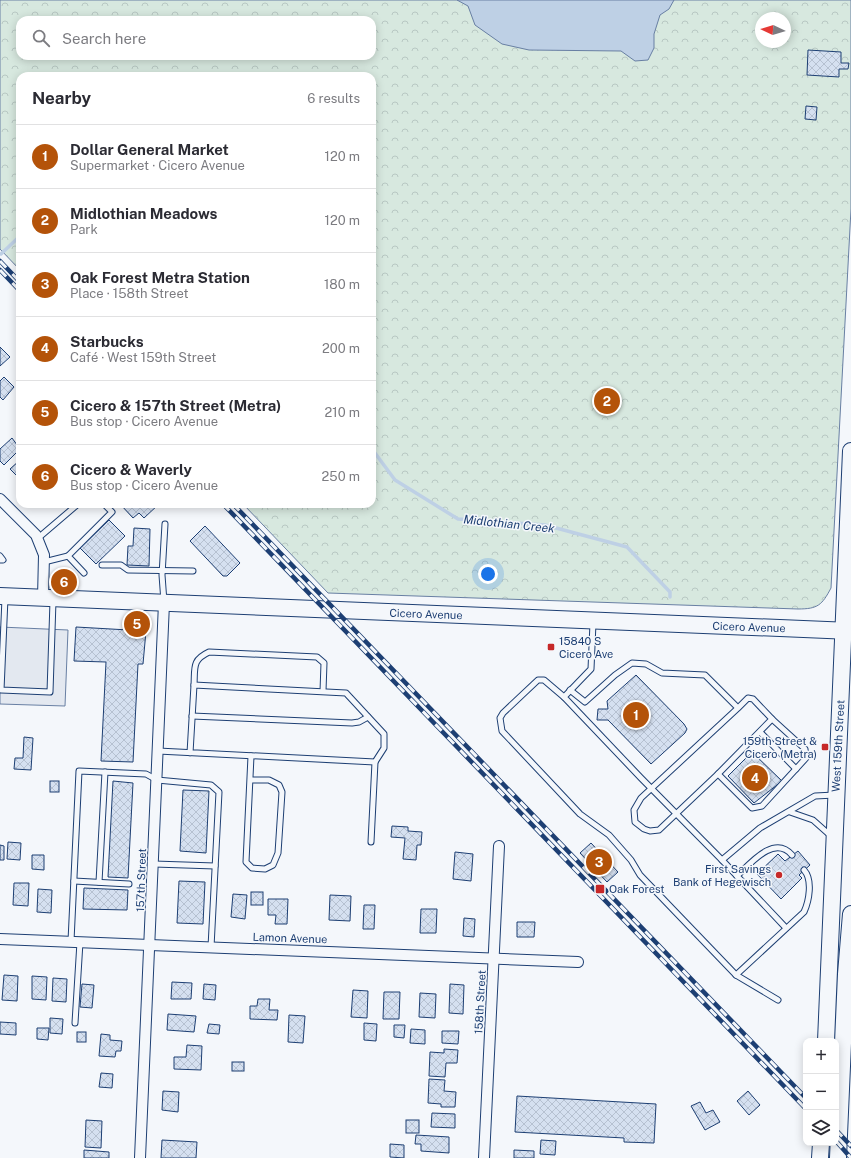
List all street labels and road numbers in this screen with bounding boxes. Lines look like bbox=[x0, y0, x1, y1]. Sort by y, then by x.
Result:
street label: Cicero Avenue bbox=[389, 607, 463, 621]
street label: Cicero Avenue bbox=[712, 620, 786, 634]
street label: West 159th Street bbox=[830, 700, 846, 792]
street label: 157th Street bbox=[134, 848, 148, 912]
street label: Lamon Avenue bbox=[252, 931, 328, 945]
street label: 158th Street bbox=[472, 970, 488, 1034]

